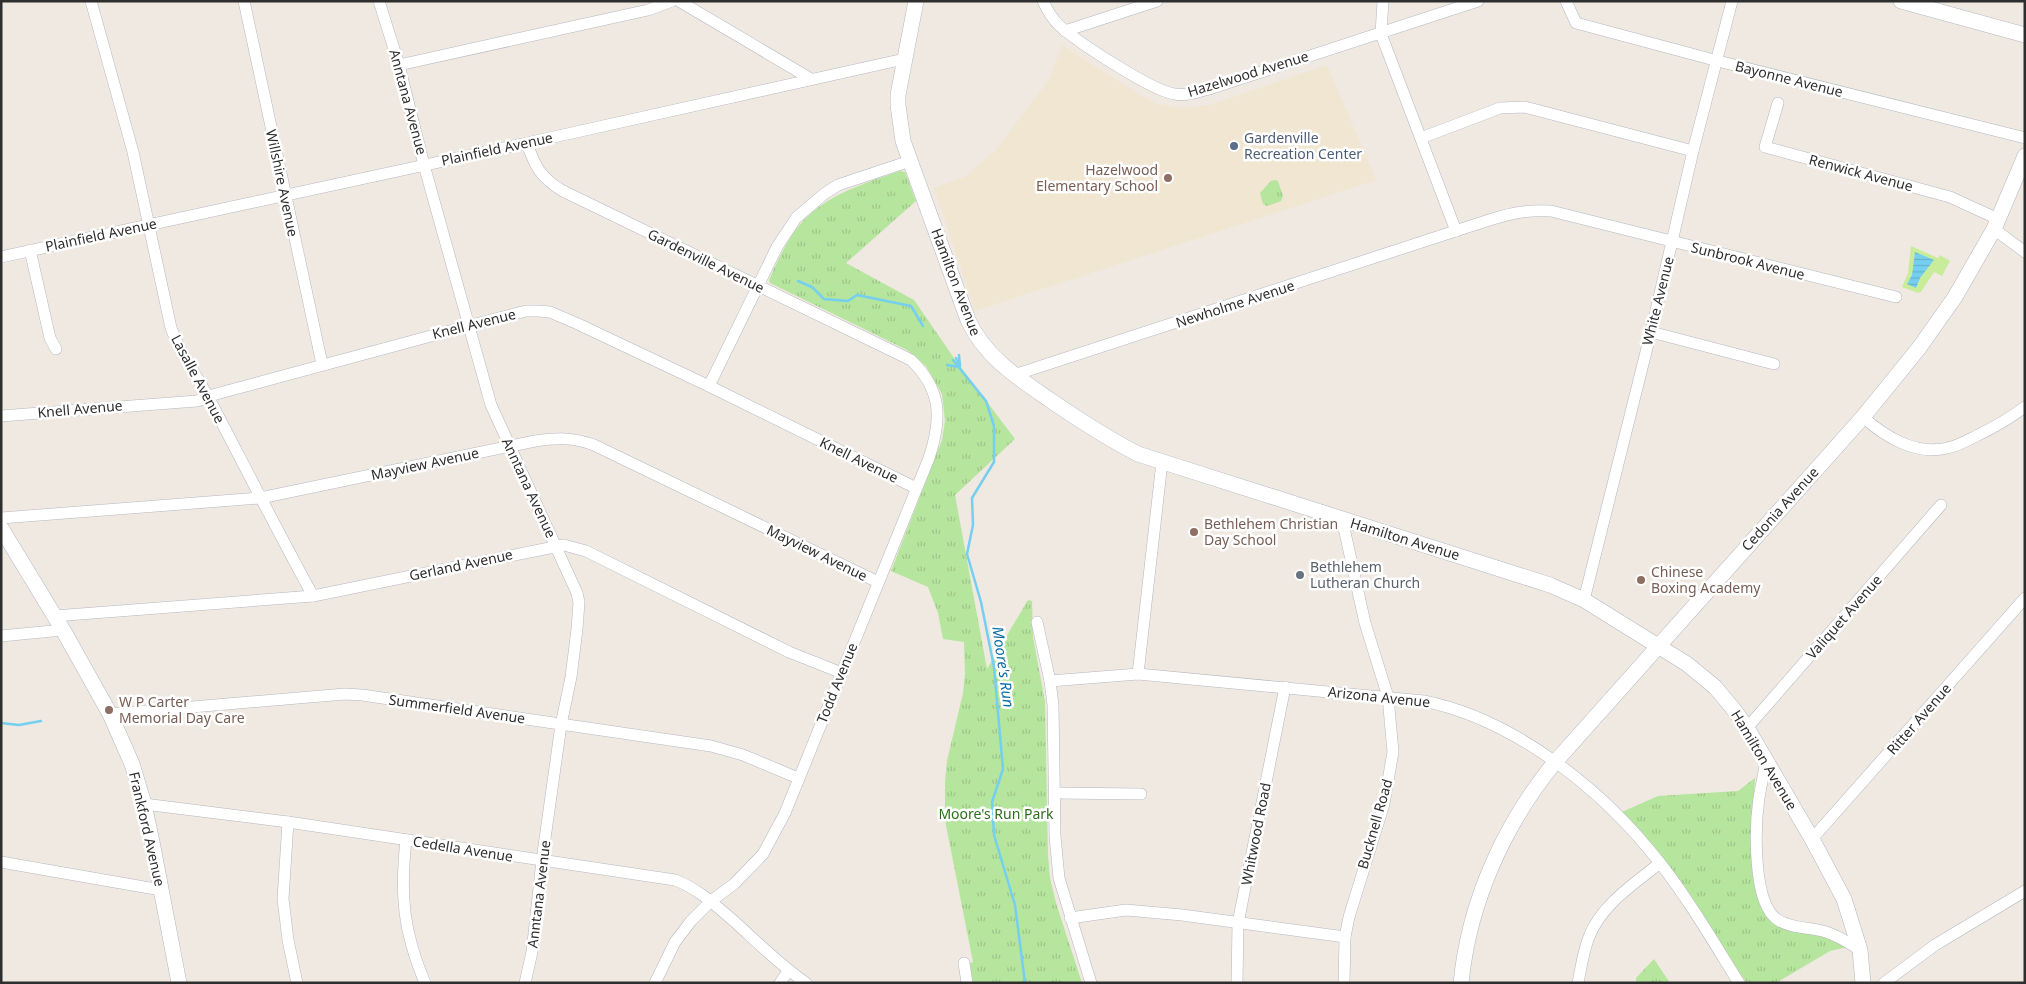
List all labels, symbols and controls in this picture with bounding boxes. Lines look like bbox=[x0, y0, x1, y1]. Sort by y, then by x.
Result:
street label: Hazelwood Avenue bbox=[1185, 46, 1311, 101]
street label: Anntana Avenue bbox=[385, 47, 432, 157]
street label: Bayonne Avenue bbox=[1733, 56, 1845, 101]
street label: Plainfield Avenue bbox=[439, 127, 554, 170]
street label: Willshire Avenue bbox=[262, 128, 303, 238]
place label: Gardenville Recreation Center bbox=[1244, 128, 1362, 163]
marker: Gardenville Recreation Center bbox=[1228, 140, 1240, 152]
street label: Renwick Avenue bbox=[1807, 150, 1915, 196]
place label: Hazelwood Elementary School bbox=[1036, 160, 1158, 195]
marker: Hazelwood Elementary School bbox=[1162, 172, 1174, 184]
street label: Plainfield Avenue bbox=[43, 213, 158, 256]
street label: Gardenville Avenue bbox=[645, 224, 768, 297]
street label: Hamilton Avenue bbox=[927, 225, 986, 338]
street label: Sunbrook Avenue bbox=[1689, 237, 1807, 284]
street label: White Avenue bbox=[1637, 254, 1678, 347]
street label: Newholme Avenue bbox=[1173, 275, 1297, 332]
street label: Knell Avenue bbox=[430, 304, 518, 343]
street label: Lasalle Avenue bbox=[167, 331, 230, 426]
street label: Knell Avenue bbox=[37, 395, 123, 422]
street label: Knell Avenue bbox=[817, 432, 902, 487]
street label: Anntana Avenue bbox=[498, 435, 561, 541]
street label: Mayview Avenue bbox=[369, 443, 481, 484]
street label: Cedonia Avenue bbox=[1737, 463, 1822, 555]
street label: Hamilton Avenue bbox=[1348, 513, 1462, 564]
place label: Bethlehem Christian Day School bbox=[1204, 514, 1338, 549]
street label: Mayview Avenue bbox=[764, 520, 871, 585]
marker: Bethlehem Christian Day School bbox=[1188, 526, 1200, 538]
street label: Gerland Avenue bbox=[407, 544, 515, 585]
place label: Bethlehem Lutheran Church bbox=[1310, 557, 1420, 592]
place label: Chinese Boxing Academy bbox=[1651, 562, 1761, 597]
marker: Bethlehem Lutheran Church bbox=[1294, 569, 1306, 581]
street label: Valiquet Avenue bbox=[1802, 570, 1886, 663]
marker: Chinese Boxing Academy bbox=[1635, 574, 1647, 586]
water label: Moore's Run bbox=[988, 625, 1020, 709]
street label: Todd Avenue bbox=[812, 640, 861, 726]
street label: Ritter Avenue bbox=[1882, 679, 1955, 758]
street label: Arizona Avenue bbox=[1327, 682, 1431, 711]
street label: Summerfield Avenue bbox=[388, 690, 527, 727]
place label: W P Carter Memorial Day Care bbox=[119, 692, 245, 727]
marker: W P Carter Memorial Day Care bbox=[103, 704, 115, 716]
street label: Hamilton Avenue bbox=[1727, 706, 1802, 813]
street label: Frankford Avenue bbox=[125, 770, 170, 888]
street label: Bucknell Road bbox=[1353, 777, 1396, 871]
street label: Whitwood Road bbox=[1236, 781, 1275, 887]
park label: Moore's Run Park bbox=[938, 804, 1054, 823]
street label: Cedella Avenue bbox=[412, 831, 515, 866]
street label: Anntana Avenue bbox=[522, 839, 555, 949]

